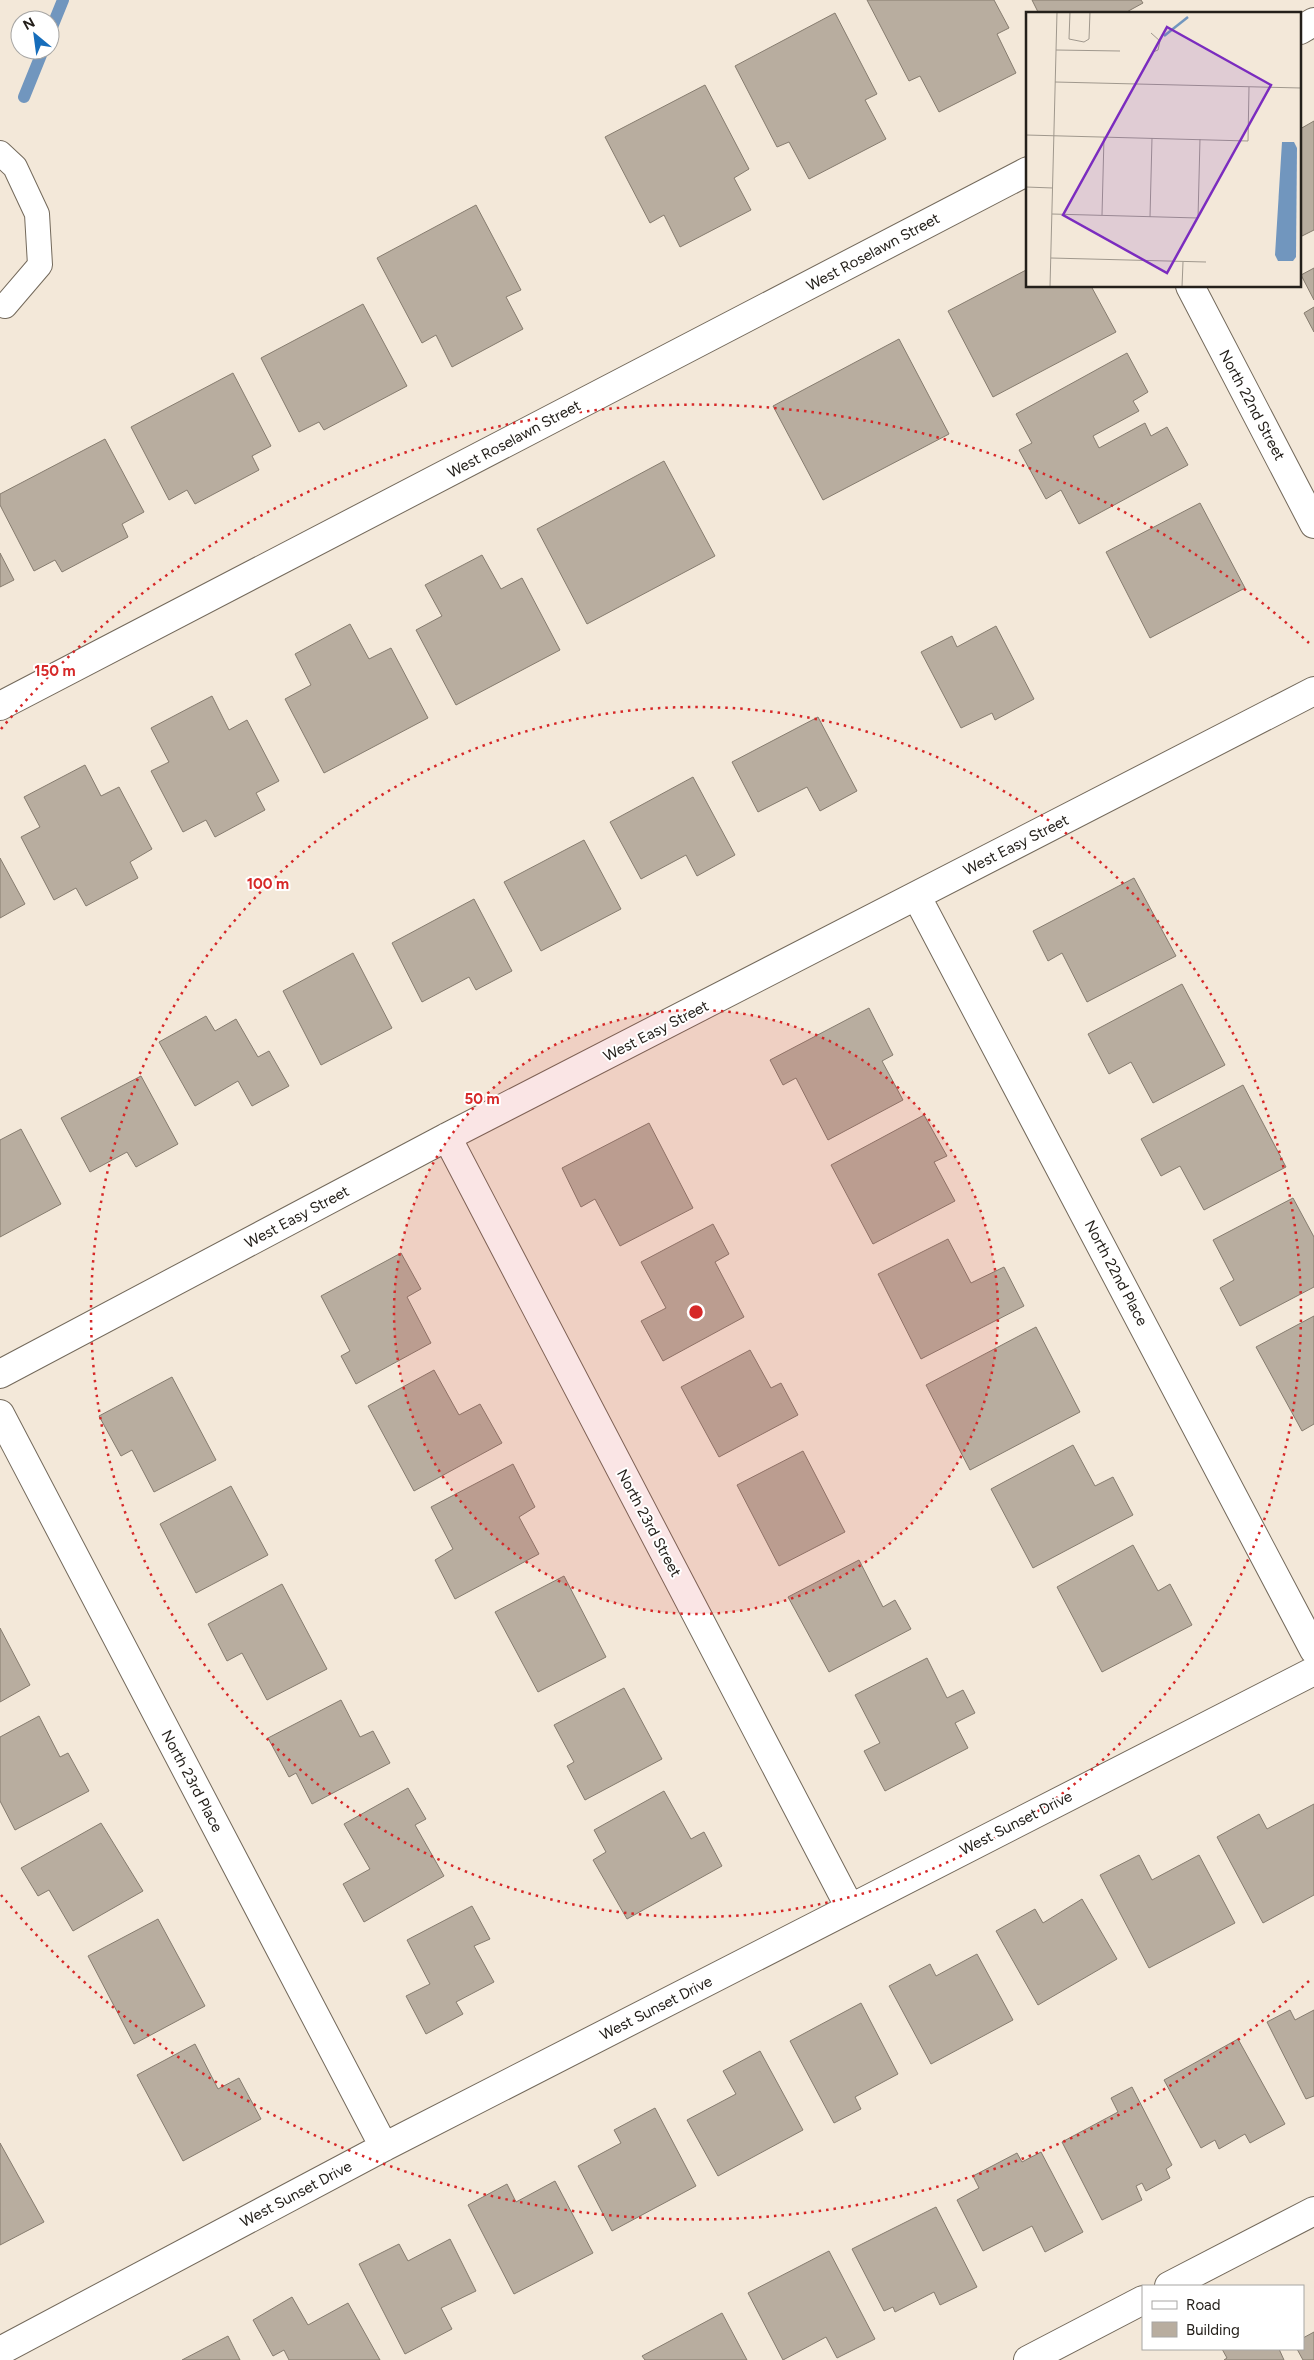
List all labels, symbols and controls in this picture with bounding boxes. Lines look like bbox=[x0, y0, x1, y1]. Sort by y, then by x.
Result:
north arrow bbox=[10, 10, 60, 60]
inset map bbox=[1026, 12, 1302, 288]
text: N bbox=[20, 14, 38, 34]
street label: West Roselawn Street bbox=[803, 209, 943, 295]
street label: North 22nd Street bbox=[1215, 347, 1289, 464]
street label: West Roselawn Street bbox=[444, 396, 584, 482]
text: 150 m bbox=[34, 662, 76, 680]
street label: West Easy Street bbox=[960, 811, 1072, 879]
text: 100 m bbox=[247, 875, 289, 893]
street label: West Easy Street bbox=[600, 997, 712, 1065]
text: 50 m bbox=[464, 1090, 500, 1108]
street label: West Easy Street bbox=[242, 1182, 352, 1252]
street label: North 22nd Place bbox=[1081, 1217, 1151, 1329]
centre of rings bbox=[687, 1303, 705, 1321]
street label: North 23rd Street bbox=[613, 1466, 685, 1580]
street label: North 23rd Place bbox=[157, 1727, 227, 1835]
street label: West Sunset Drive bbox=[957, 1787, 1075, 1859]
street label: West Sunset Drive bbox=[597, 1972, 715, 2044]
street label: West Sunset Drive bbox=[237, 2157, 355, 2231]
legend bbox=[1142, 2285, 1304, 2350]
text: Road bbox=[1186, 2296, 1221, 2314]
text: Building bbox=[1186, 2321, 1240, 2339]

